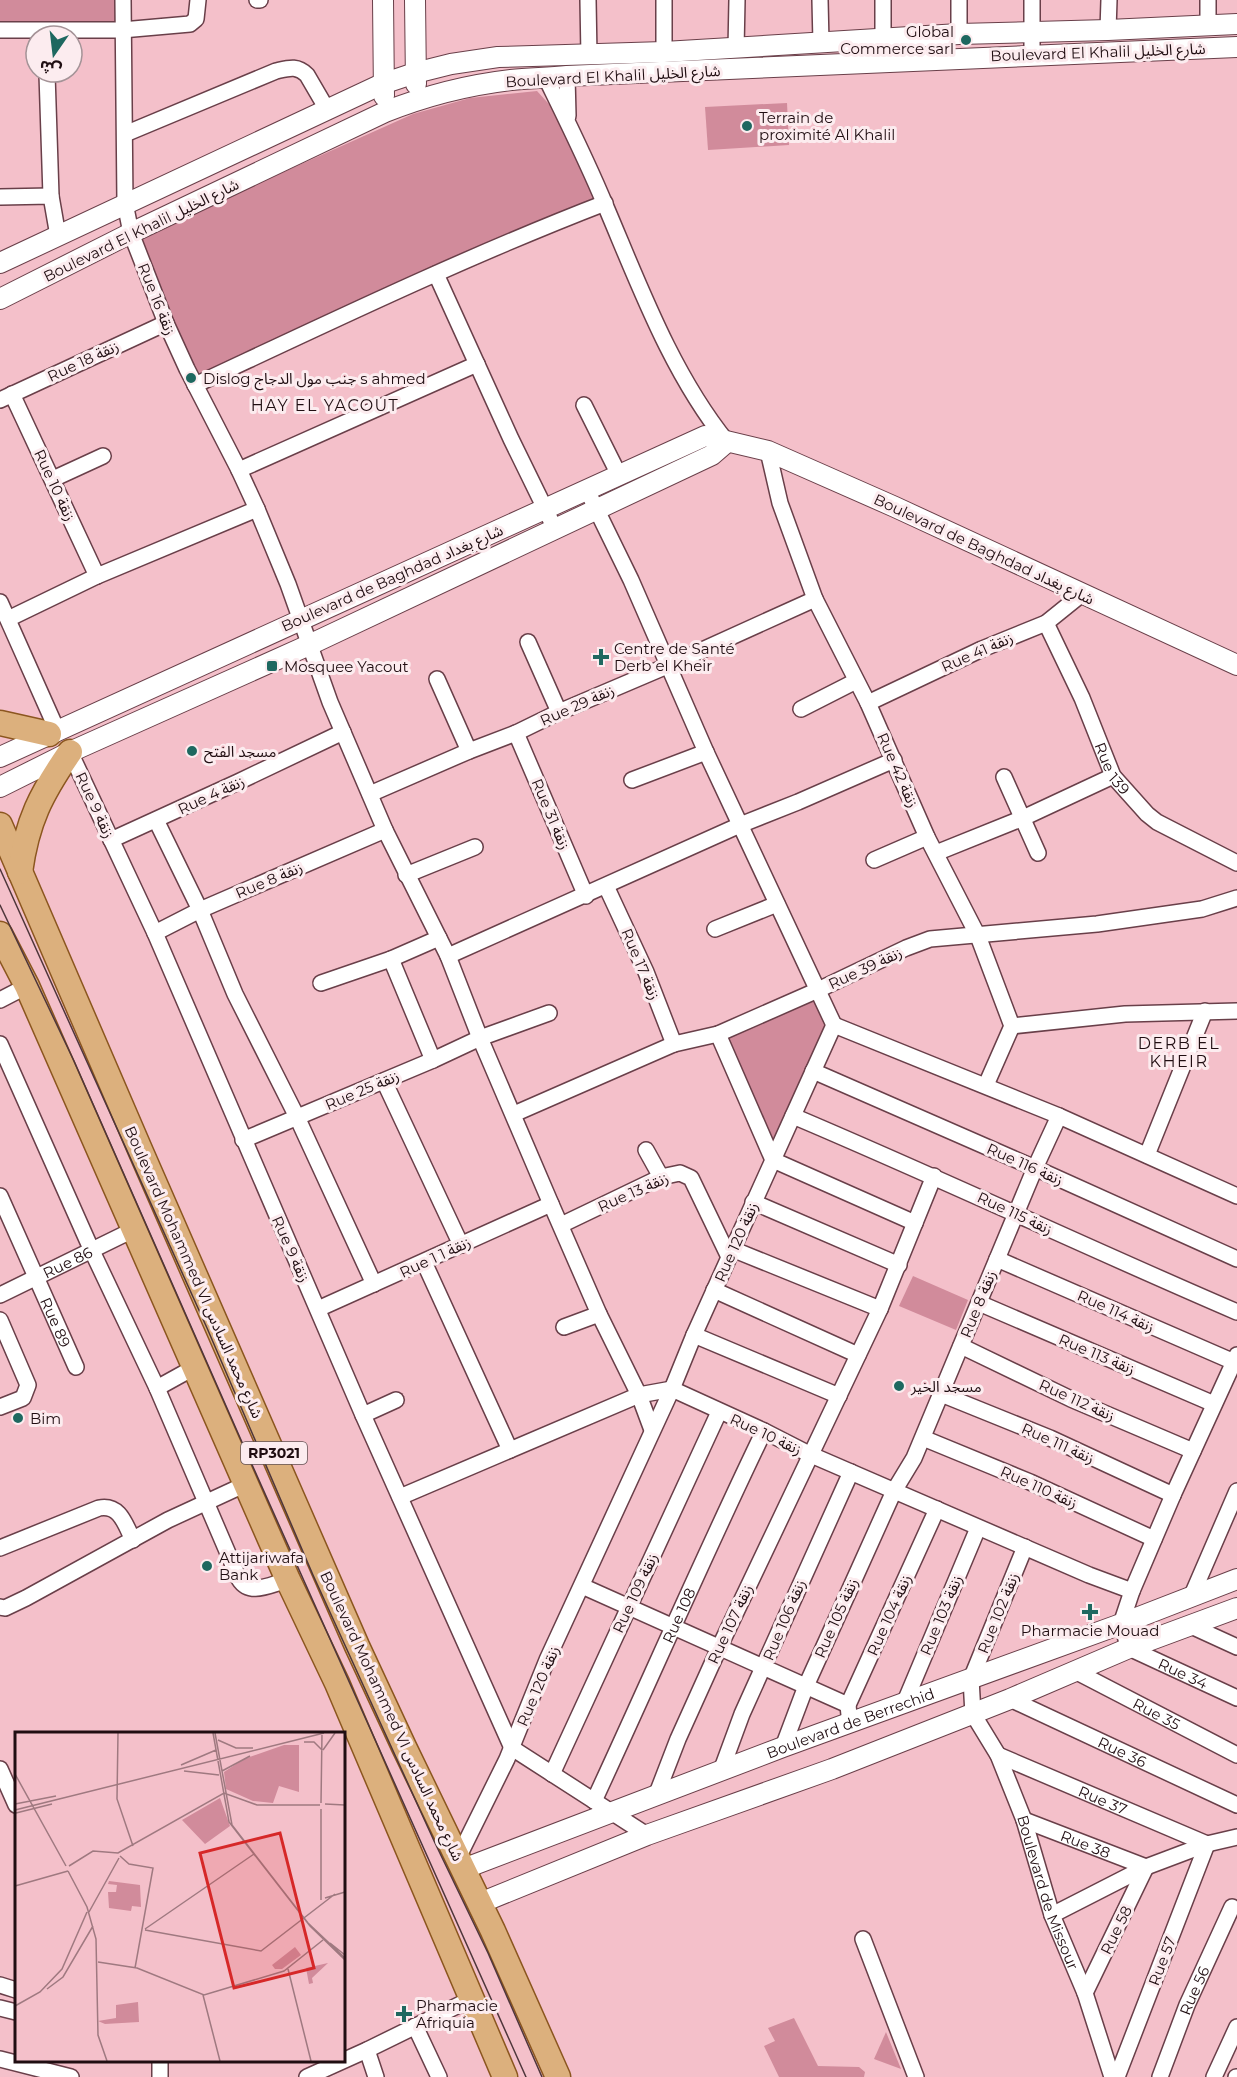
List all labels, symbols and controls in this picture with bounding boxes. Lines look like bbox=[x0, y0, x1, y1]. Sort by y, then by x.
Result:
place label: Global Commerce sarl bbox=[840, 22, 954, 58]
north arrow bbox=[24, 24, 84, 84]
marker: Global Commerce sarl bbox=[959, 33, 973, 47]
street label: Boulevard El Khalil شارع الخليل bbox=[990, 39, 1206, 68]
text: ش bbox=[37, 56, 63, 80]
street label: Boulevard El Khalil شارع الخليل bbox=[505, 61, 721, 94]
place label: Terrain de proximité Al Khalil bbox=[759, 108, 895, 144]
marker: Terrain de proximité Al Khalil bbox=[740, 119, 754, 133]
street label: Boulevard El Khalil شارع الخليل bbox=[40, 174, 243, 288]
street label: Rue 16 زنقة bbox=[134, 260, 180, 338]
street label: Rue 18 زنقة bbox=[44, 336, 122, 386]
place label: Dislog جنب مول الدجاج s ahmed bbox=[203, 369, 426, 391]
marker: Dislog جنب مول الدجاج s ahmed bbox=[184, 371, 198, 385]
district label: HAY EL YACOUT bbox=[251, 396, 399, 415]
street label: Rue 10 زنقة bbox=[30, 446, 80, 524]
street label: Boulevard de Baghdad شارع بغداد bbox=[870, 489, 1097, 611]
street label: Boulevard de Baghdad شارع بغداد bbox=[278, 520, 507, 638]
street label: Rue 41 زنقة bbox=[938, 628, 1016, 676]
place label: Centre de Santé Derb el Kheir bbox=[614, 639, 735, 675]
marker: Centre de Santé Derb el Kheir bbox=[592, 648, 610, 666]
place label: Mosquee Yacout bbox=[284, 657, 409, 676]
marker: Mosquee Yacout bbox=[265, 659, 279, 673]
street label: Rue 29 زنقة bbox=[537, 680, 617, 730]
street label: Rue 42 زنقة bbox=[873, 730, 923, 810]
street label: Rue 139 bbox=[1091, 739, 1134, 798]
place label: مسجد الفتح bbox=[204, 742, 276, 764]
marker: مسجد الفتح bbox=[185, 744, 199, 758]
street label: Rue 9 زنقة bbox=[71, 769, 119, 841]
street label: Rue 4 زنقة bbox=[175, 771, 247, 819]
street label: Rue 31 زنقة bbox=[527, 776, 575, 852]
street label: Rue 8 زنقة bbox=[233, 857, 305, 903]
street label: Rue 17 زنقة bbox=[617, 925, 665, 1003]
street label: Rue 39 زنقة bbox=[825, 943, 905, 993]
district label: DERB EL KHEIR bbox=[1138, 1034, 1220, 1071]
street label: Rue 25 زنقة bbox=[322, 1066, 402, 1114]
street label: Boulevard Mohammed VI شارع محمد السادس bbox=[118, 1123, 267, 1422]
street label: Rue 116 زنقة bbox=[984, 1139, 1066, 1189]
street label: Rue 13 زنقة bbox=[595, 1168, 671, 1216]
street label: Rue 115 زنقة bbox=[974, 1187, 1056, 1239]
street label: Rue 120 زنقة bbox=[710, 1199, 762, 1285]
street label: Rue 9 زنقة bbox=[268, 1213, 314, 1285]
street label: Rue 1 زنقة 1 bbox=[396, 1232, 474, 1282]
street label: Rue 86 bbox=[40, 1242, 95, 1282]
street label: Rue 8 زنقة bbox=[956, 1267, 1000, 1341]
street label: Rue 114 زنقة bbox=[1074, 1286, 1158, 1336]
street label: Rue 89 bbox=[37, 1294, 75, 1350]
street label: Rue 113 زنقة bbox=[1056, 1329, 1138, 1379]
street label: Rue 112 زنقة bbox=[1036, 1375, 1118, 1425]
place label: مسجد الخير bbox=[910, 1377, 982, 1396]
marker: مسجد الخير bbox=[892, 1379, 906, 1393]
place label: Bim bbox=[30, 1409, 61, 1428]
street label: Rue 10 زنقة bbox=[727, 1409, 805, 1459]
marker: Bim bbox=[11, 1411, 25, 1425]
street label: Rue 111 زنقة bbox=[1019, 1418, 1097, 1468]
road number: RP3021 bbox=[241, 1442, 307, 1464]
street label: Rue 110 زنقة bbox=[997, 1462, 1081, 1512]
place label: Attijariwafa Bank bbox=[219, 1548, 304, 1584]
street label: Rue 109 زنقة bbox=[608, 1550, 662, 1636]
marker: Attijariwafa Bank bbox=[200, 1559, 214, 1573]
street label: Boulevard Mohammed VI شارع محمد السادس bbox=[314, 1568, 468, 1866]
street label: Rue 102 زنقة bbox=[973, 1570, 1023, 1656]
street label: Rue 104 زنقة bbox=[863, 1571, 915, 1659]
street label: Rue 103 زنقة bbox=[916, 1572, 966, 1658]
street label: Rue 105 زنقة bbox=[810, 1575, 862, 1661]
street label: Rue 106 زنقة bbox=[758, 1577, 810, 1663]
street label: Rue 107 زنقة bbox=[703, 1581, 757, 1667]
street label: Rue 108 bbox=[658, 1585, 699, 1646]
marker: Pharmacie Mouad bbox=[1083, 1605, 1097, 1619]
place label: Pharmacie Mouad bbox=[1021, 1621, 1159, 1640]
street label: Rue 120 زنقة bbox=[513, 1643, 563, 1729]
street label: Rue 34 bbox=[1155, 1653, 1211, 1693]
street label: Boulevard de Berrechid bbox=[764, 1683, 937, 1762]
street label: Rue 35 bbox=[1130, 1693, 1184, 1733]
inset map bbox=[15, 1732, 345, 2062]
street label: Rue 36 bbox=[1095, 1732, 1150, 1771]
street label: Rue 37 bbox=[1076, 1781, 1130, 1818]
street label: Boulevard de Missour bbox=[1014, 1813, 1083, 1972]
street label: Rue 38 bbox=[1058, 1826, 1113, 1862]
street label: Rue 58 bbox=[1096, 1902, 1136, 1958]
street label: Rue 57 bbox=[1144, 1934, 1180, 1988]
street label: Rue 56 bbox=[1175, 1963, 1213, 2017]
place label: Pharmacie Afriquia bbox=[416, 1996, 498, 2032]
marker: Pharmacie Afriquia bbox=[397, 2007, 411, 2021]

